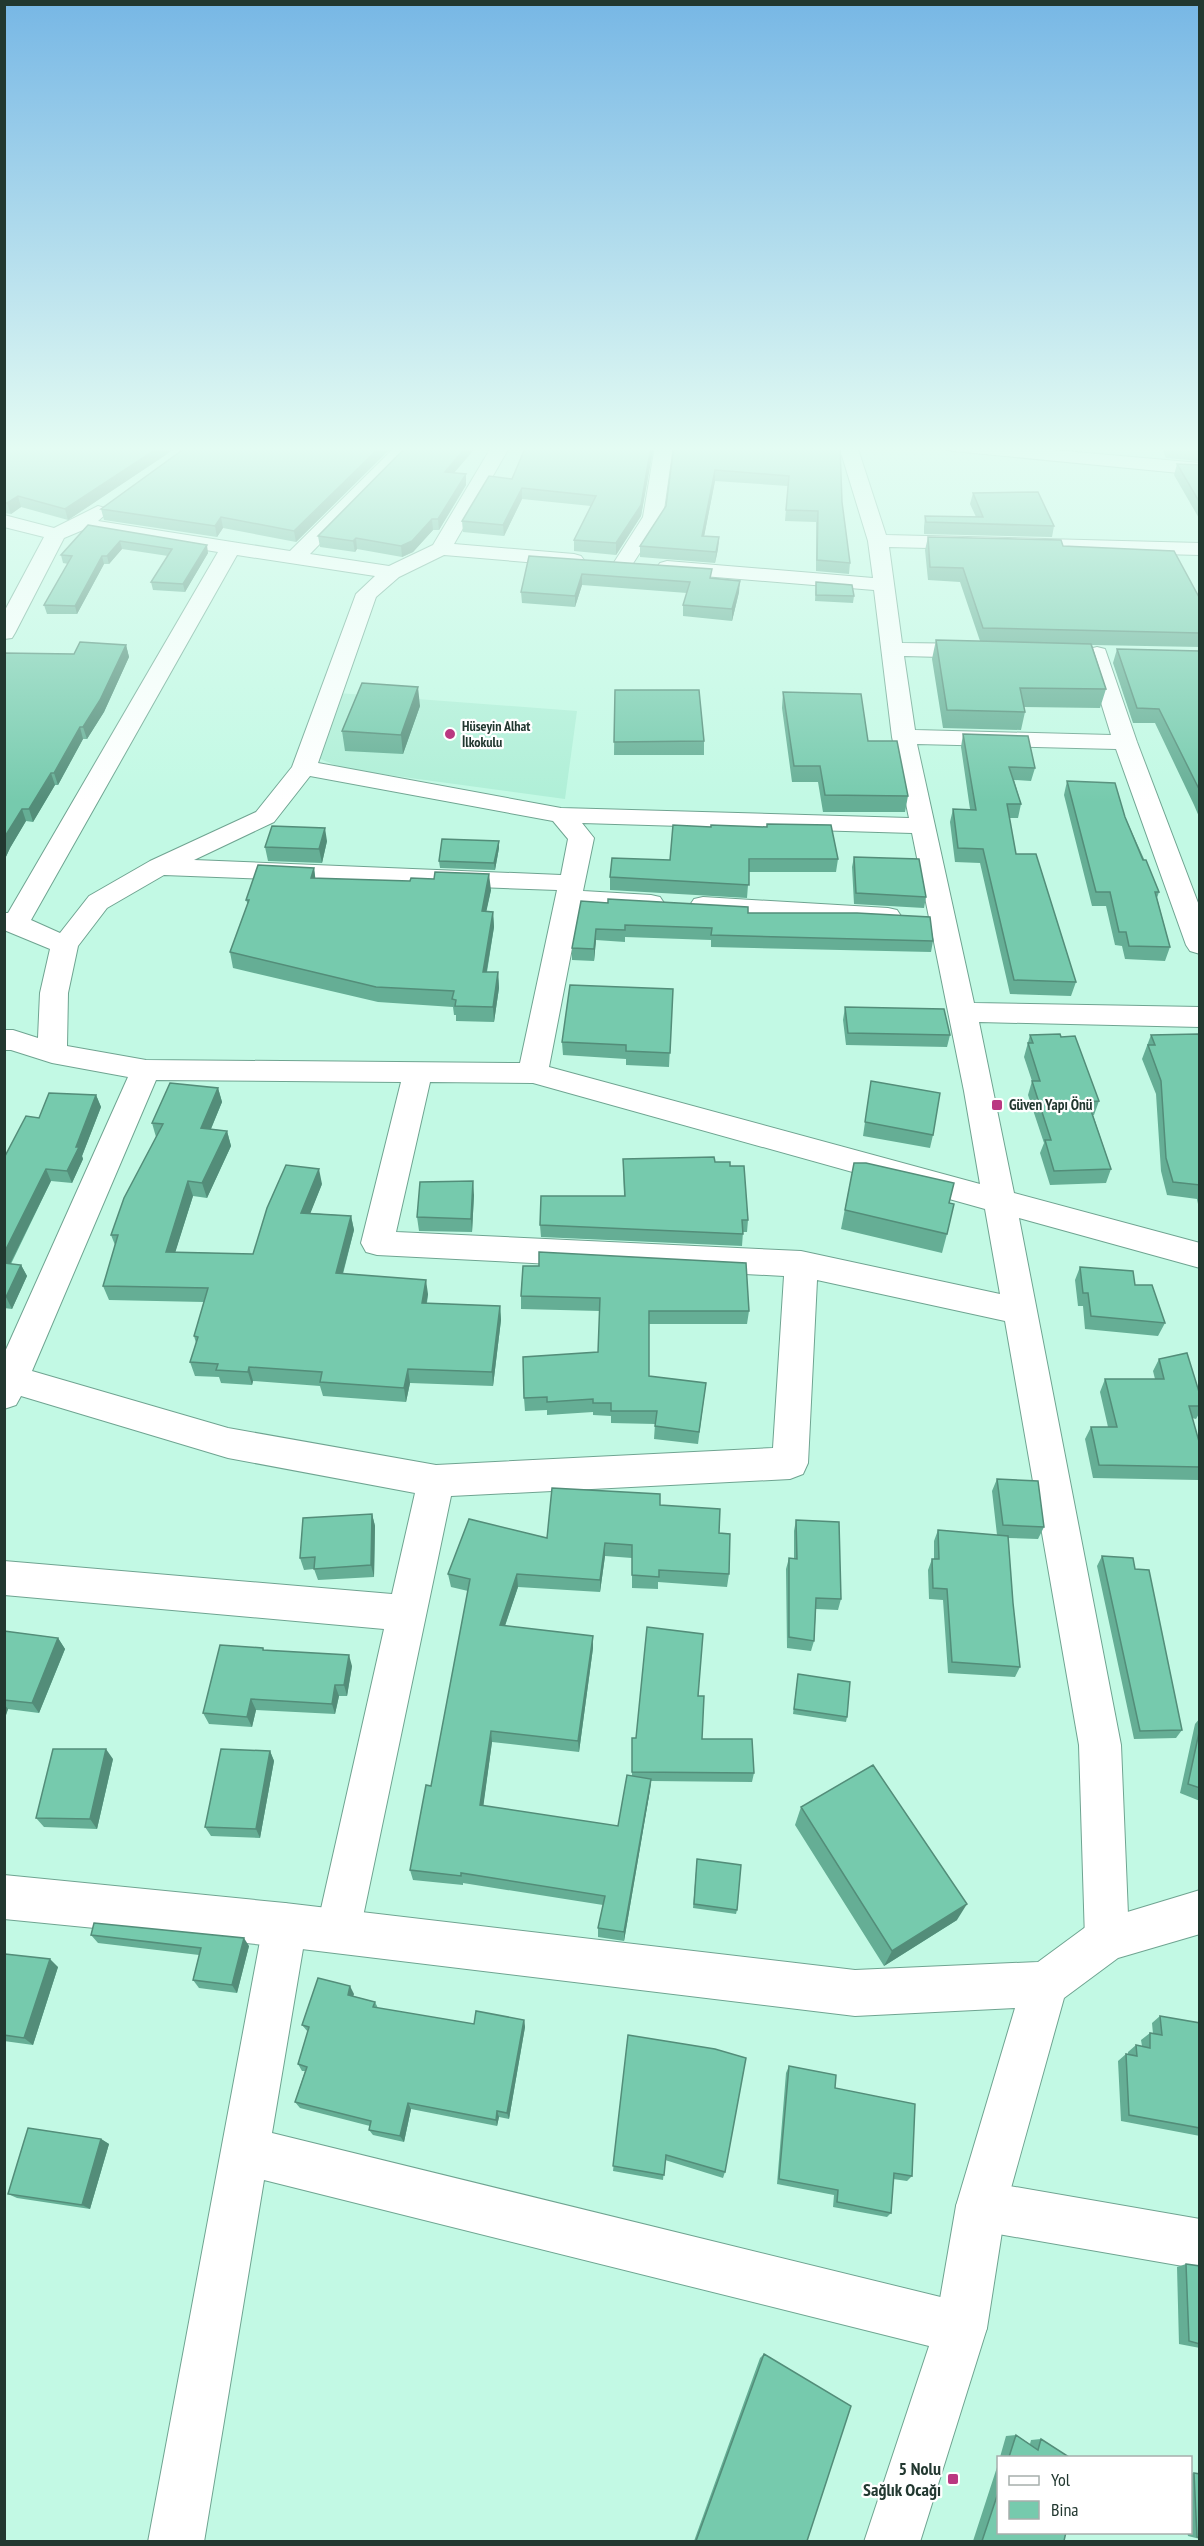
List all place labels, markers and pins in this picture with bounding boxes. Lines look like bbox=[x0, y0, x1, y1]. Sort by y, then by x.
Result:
place label: Hüseyin Alhat İlkokulu bbox=[462, 717, 530, 751]
marker: Hüseyin Alhat İlkokulu bbox=[443, 727, 457, 741]
place label: Güven Yapı Önü bbox=[1009, 1095, 1093, 1114]
marker: Güven Yapı Önü bbox=[990, 1098, 1004, 1112]
place label: 5 Nolu Sağlık Ocağı bbox=[863, 2457, 941, 2501]
marker: 5 Nolu Sağlık Ocağı bbox=[946, 2472, 960, 2486]

